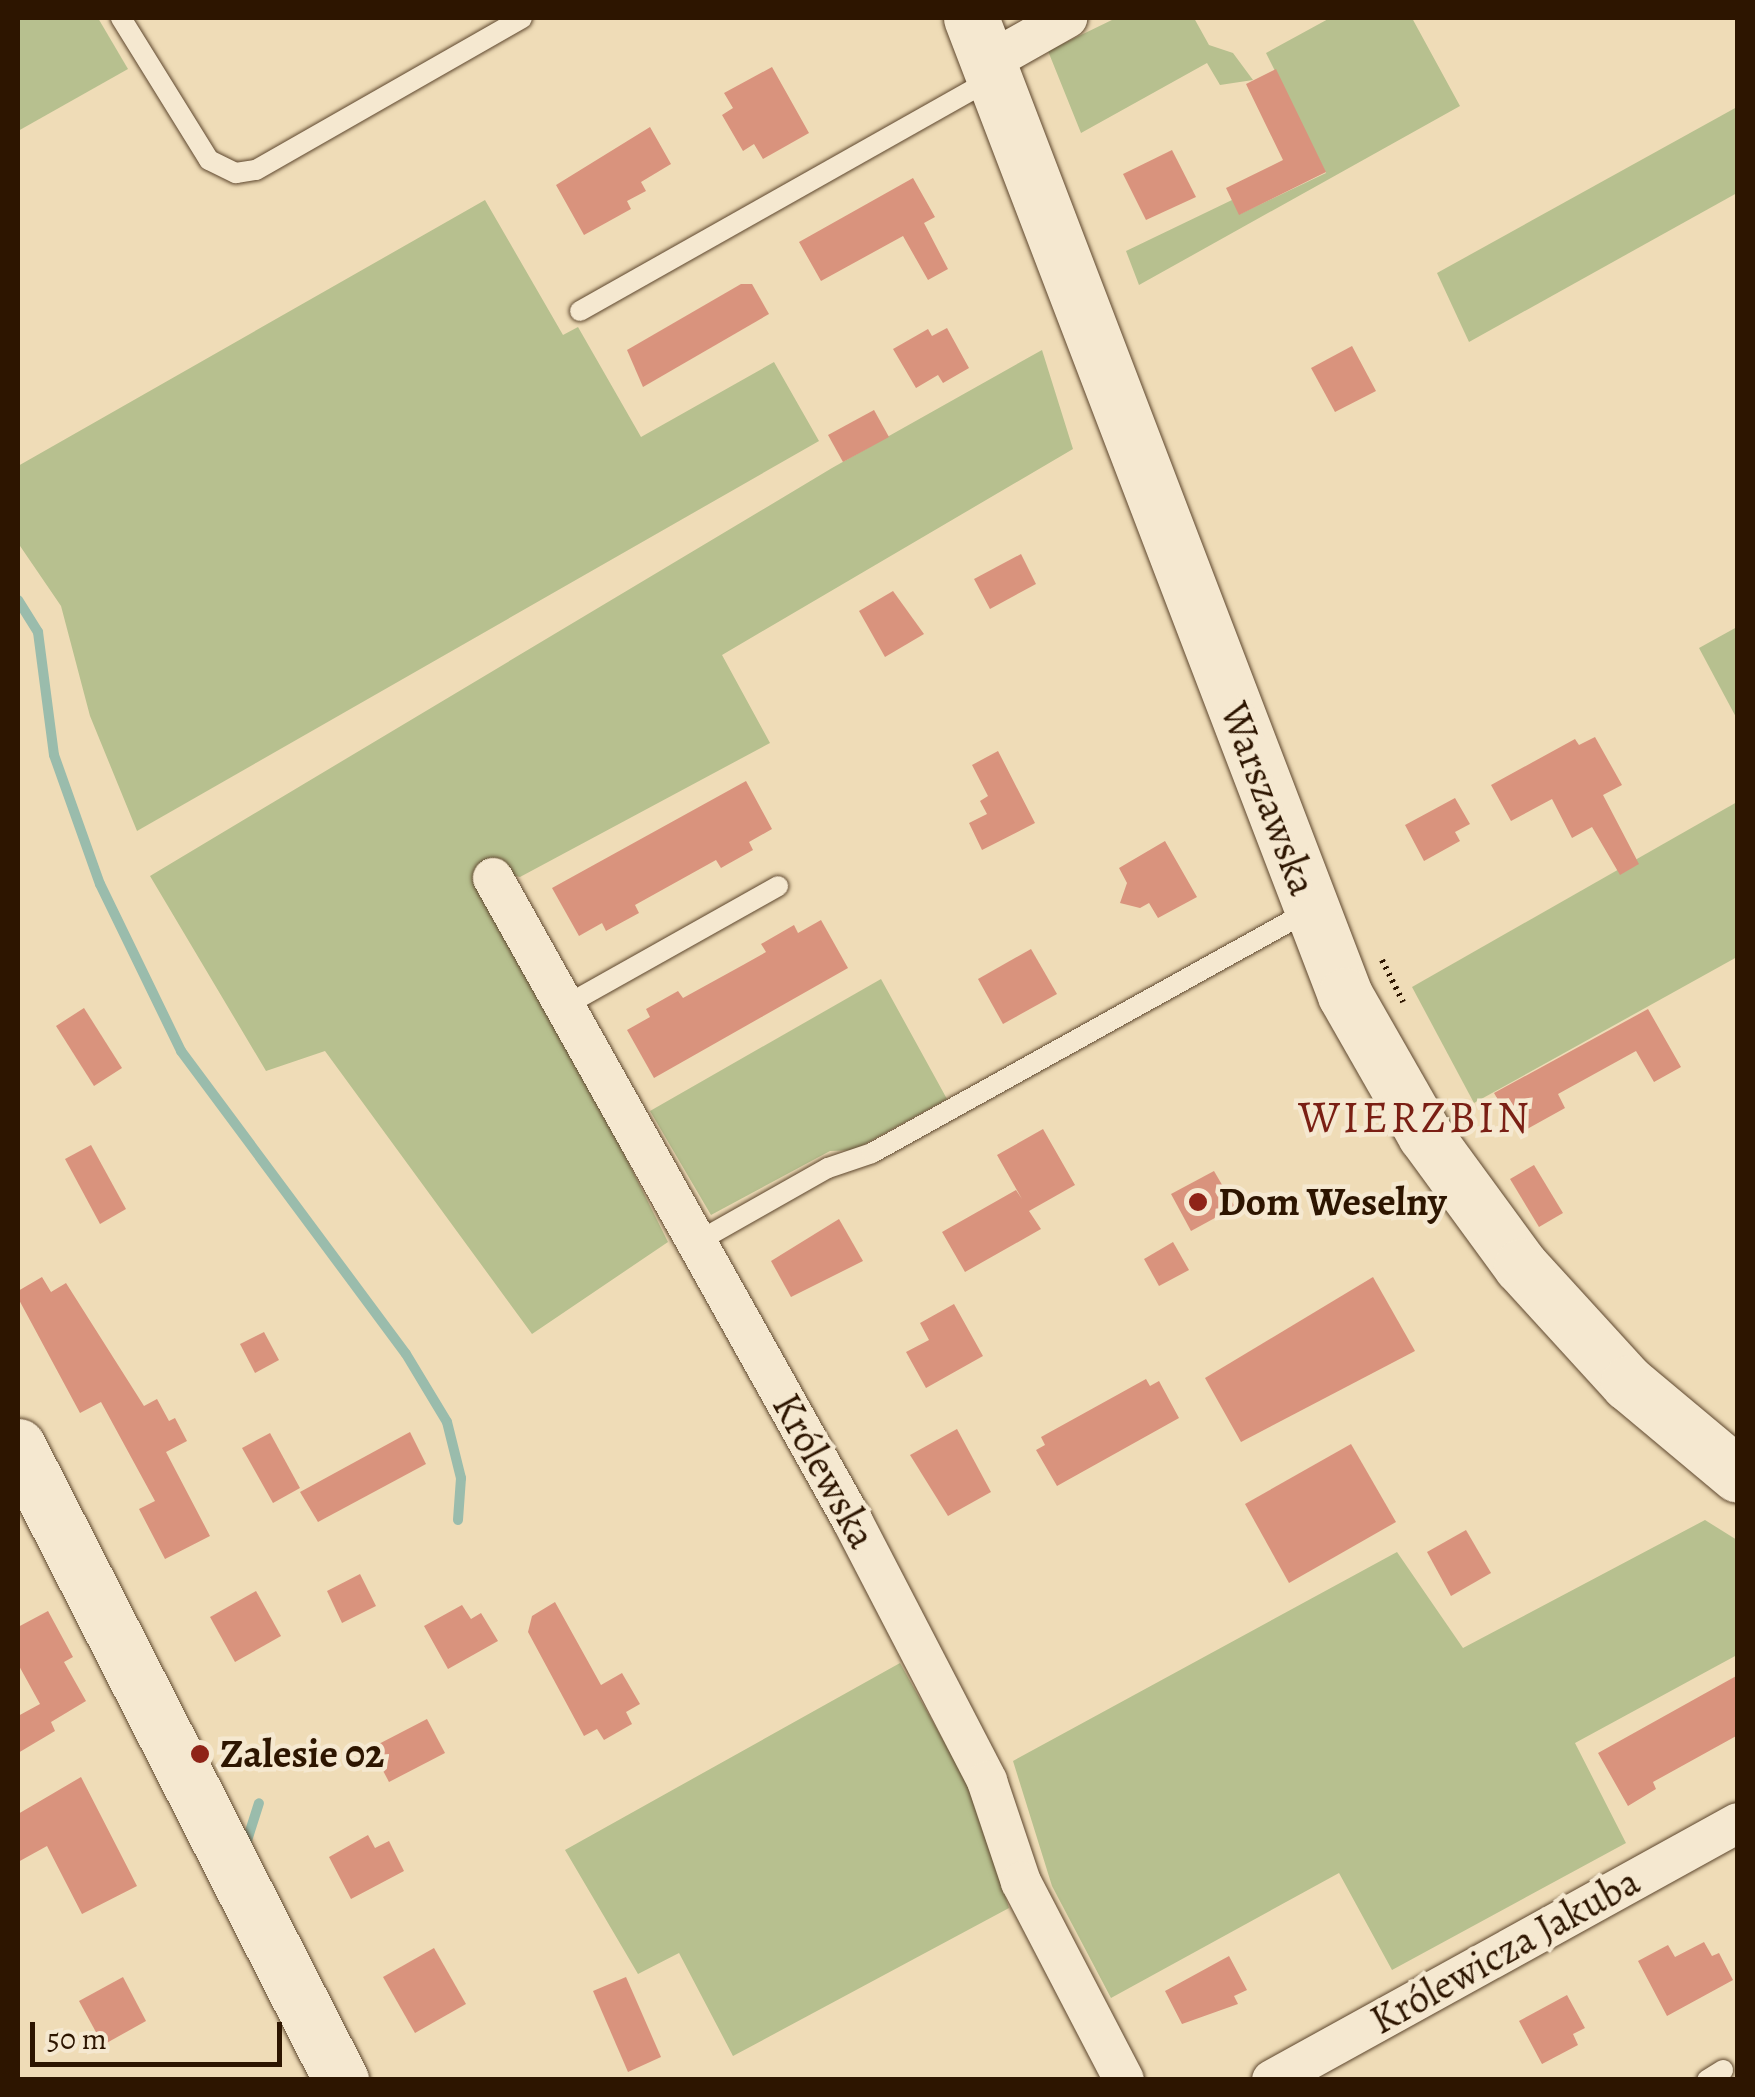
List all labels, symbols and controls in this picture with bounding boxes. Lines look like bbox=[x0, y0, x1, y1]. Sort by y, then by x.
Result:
street label: Warszawska bbox=[1209, 696, 1327, 902]
district label: WIERZBIN bbox=[1298, 1091, 1532, 1145]
place label: Dom Weselny bbox=[1218, 1178, 1447, 1226]
marker: Dom Weselny bbox=[1187, 1191, 1209, 1213]
street label: Królewska bbox=[762, 1385, 886, 1557]
place label: Zalesie 02 bbox=[220, 1730, 384, 1778]
marker: Zalesie 02 bbox=[189, 1743, 211, 1765]
street label: Królewicza Jakuba bbox=[1362, 1857, 1648, 2045]
scale bar bbox=[35, 2002, 288, 2064]
text: 50 m bbox=[47, 2019, 107, 2059]

